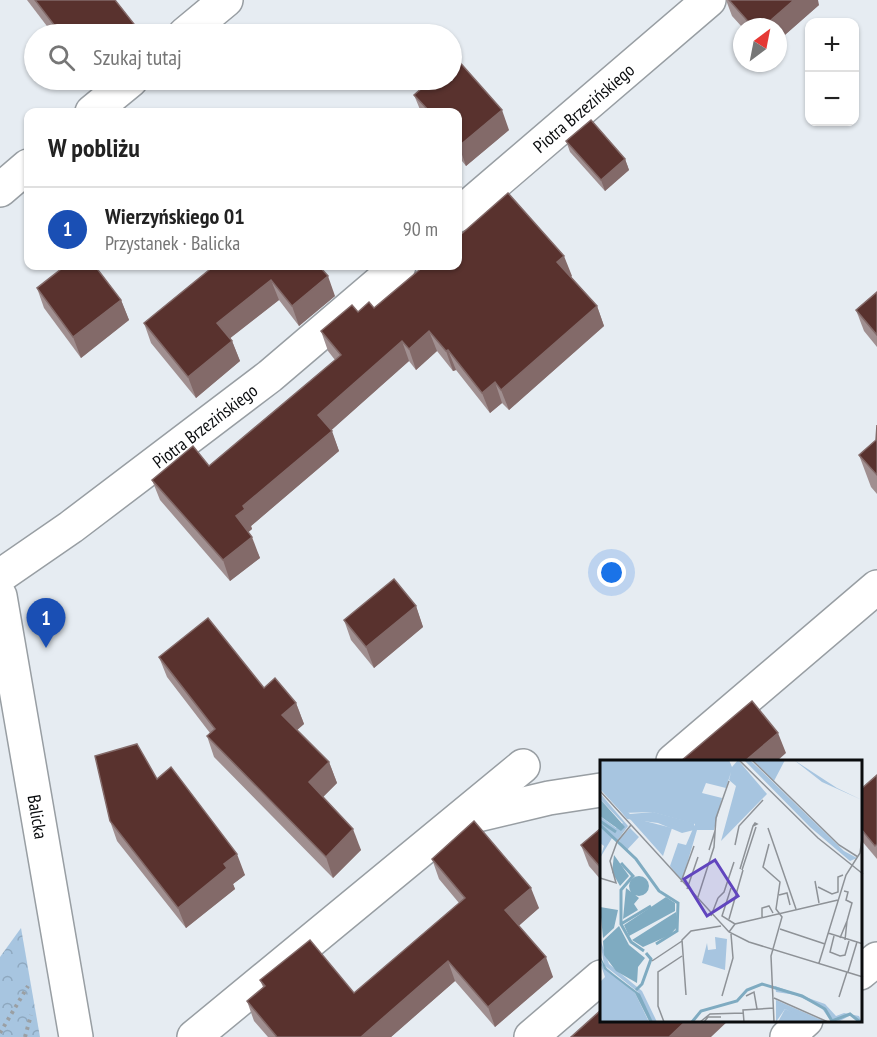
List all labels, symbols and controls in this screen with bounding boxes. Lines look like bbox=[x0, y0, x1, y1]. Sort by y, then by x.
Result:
north arrow bbox=[733, 18, 787, 72]
map controls bbox=[805, 18, 859, 126]
button: + bbox=[805, 18, 859, 72]
search box bbox=[24, 24, 462, 90]
icon: search bbox=[45, 41, 78, 74]
text: Szukaj tutaj bbox=[93, 43, 182, 71]
street label: Piotra Brzezińskiego bbox=[528, 58, 639, 157]
button: − bbox=[805, 72, 859, 126]
text: W pobliżu bbox=[48, 131, 140, 164]
text: Wierzyńskiego 01 bbox=[105, 202, 245, 230]
text: 1 bbox=[63, 216, 72, 242]
text: 90 m bbox=[403, 216, 438, 242]
text: Przystanek · Balicka bbox=[105, 230, 240, 256]
street label: Piotra Brzezińskiego bbox=[148, 378, 262, 473]
your location bbox=[597, 558, 626, 587]
pin: 1 bbox=[26, 598, 66, 648]
inset map bbox=[600, 760, 862, 1022]
street label: Balicka bbox=[23, 793, 53, 841]

